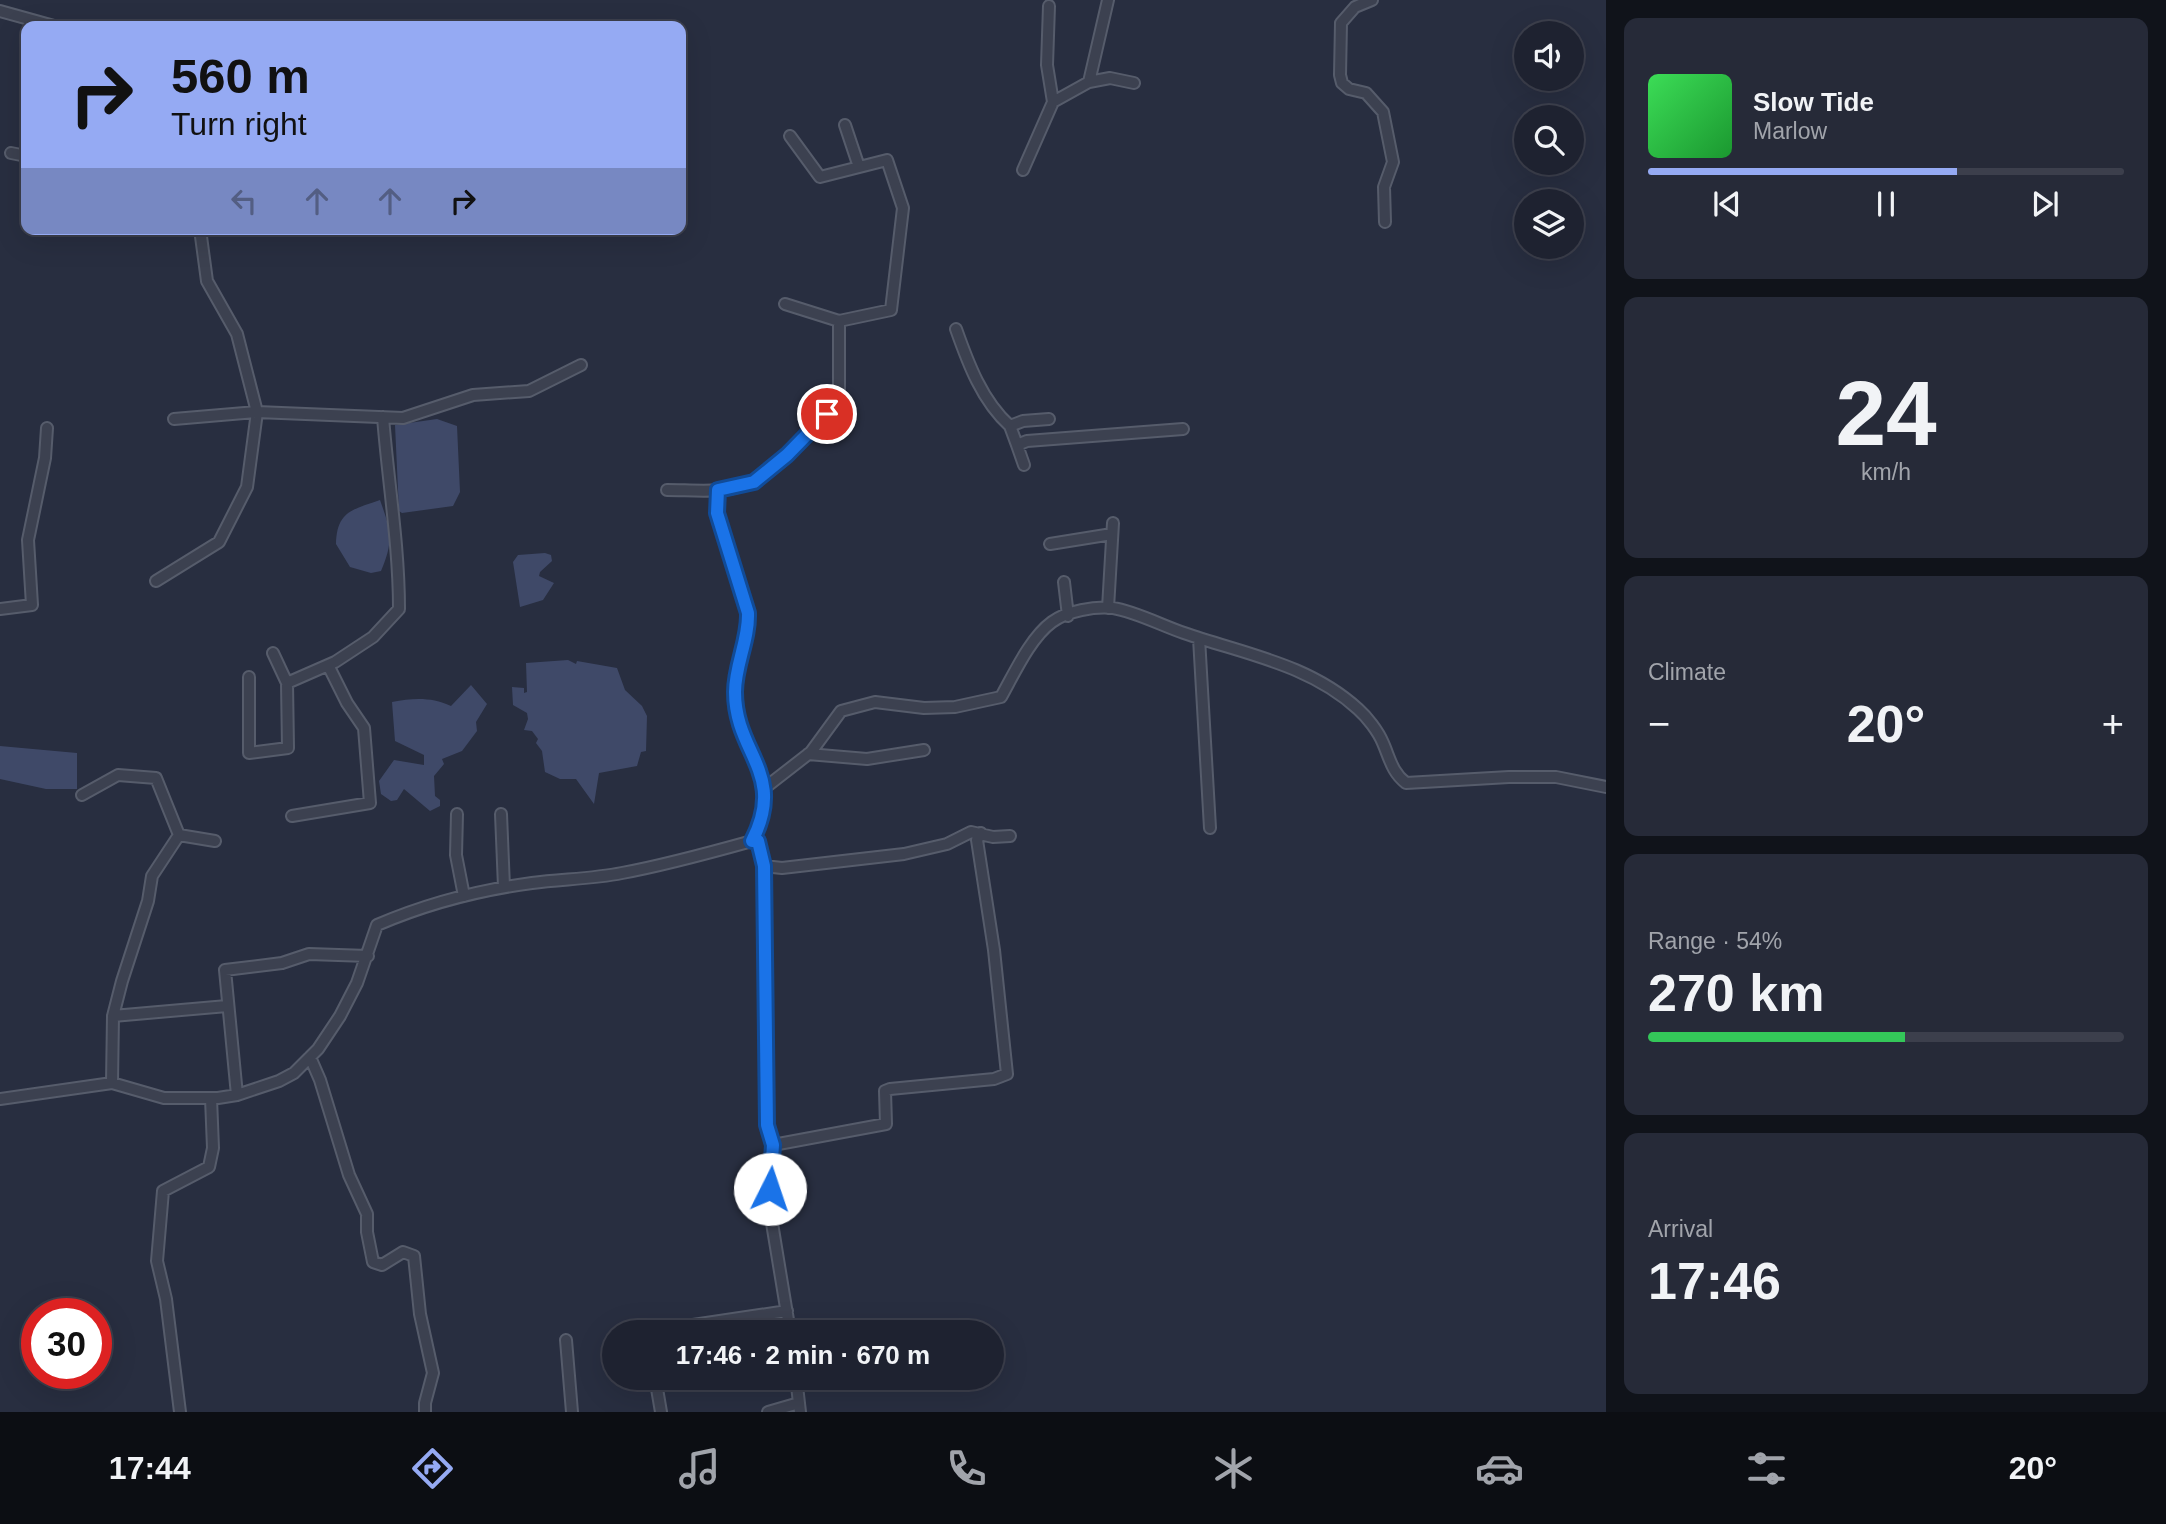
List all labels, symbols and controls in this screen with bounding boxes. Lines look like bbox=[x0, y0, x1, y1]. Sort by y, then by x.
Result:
map controls bbox=[1514, 21, 1584, 259]
button: sound bbox=[1514, 21, 1584, 91]
icon: right bbox=[56, 49, 147, 140]
text: 560 m bbox=[171, 49, 310, 103]
text: Slow Tide bbox=[1753, 87, 1874, 117]
button: search bbox=[1514, 105, 1584, 175]
text: Turn right bbox=[171, 106, 307, 142]
text: Marlow bbox=[1753, 118, 1827, 144]
icon: left bbox=[225, 182, 263, 220]
icon: ahead bbox=[298, 182, 336, 220]
icon: ahead bbox=[371, 182, 409, 220]
icon: right bbox=[444, 182, 482, 220]
icon: previous bbox=[1708, 185, 1746, 223]
icon: pause bbox=[1867, 185, 1905, 223]
icon: next bbox=[2026, 185, 2064, 223]
button: layers bbox=[1514, 189, 1584, 259]
text: 24 bbox=[1835, 363, 1937, 464]
pin bbox=[797, 384, 857, 444]
icon: arrive bbox=[808, 395, 846, 433]
text: km/h bbox=[1861, 459, 1911, 485]
text: Climate bbox=[1648, 659, 1726, 685]
text: 20° bbox=[1847, 695, 1925, 753]
text: − bbox=[1648, 703, 1670, 745]
text: + bbox=[2102, 703, 2124, 745]
text: Range · 54% bbox=[1648, 928, 1782, 954]
text: 270 km bbox=[1648, 964, 1824, 1022]
position arrow bbox=[733, 1152, 807, 1226]
text: Arrival bbox=[1648, 1216, 1713, 1242]
text: 17:46 bbox=[1648, 1252, 1781, 1310]
speed limit sign: 30 bbox=[21, 1298, 112, 1389]
text: 17:46 · 2 min · 670 m bbox=[676, 1340, 930, 1370]
icon: directions bbox=[408, 1444, 457, 1493]
icon: music bbox=[675, 1444, 724, 1493]
icon: phone bbox=[942, 1444, 991, 1493]
icon: climate bbox=[1209, 1444, 1258, 1493]
icon: car bbox=[1475, 1444, 1524, 1493]
icon: filters bbox=[1742, 1444, 1791, 1493]
text: 17:44 bbox=[109, 1450, 191, 1486]
text: 20° bbox=[2009, 1450, 2057, 1486]

